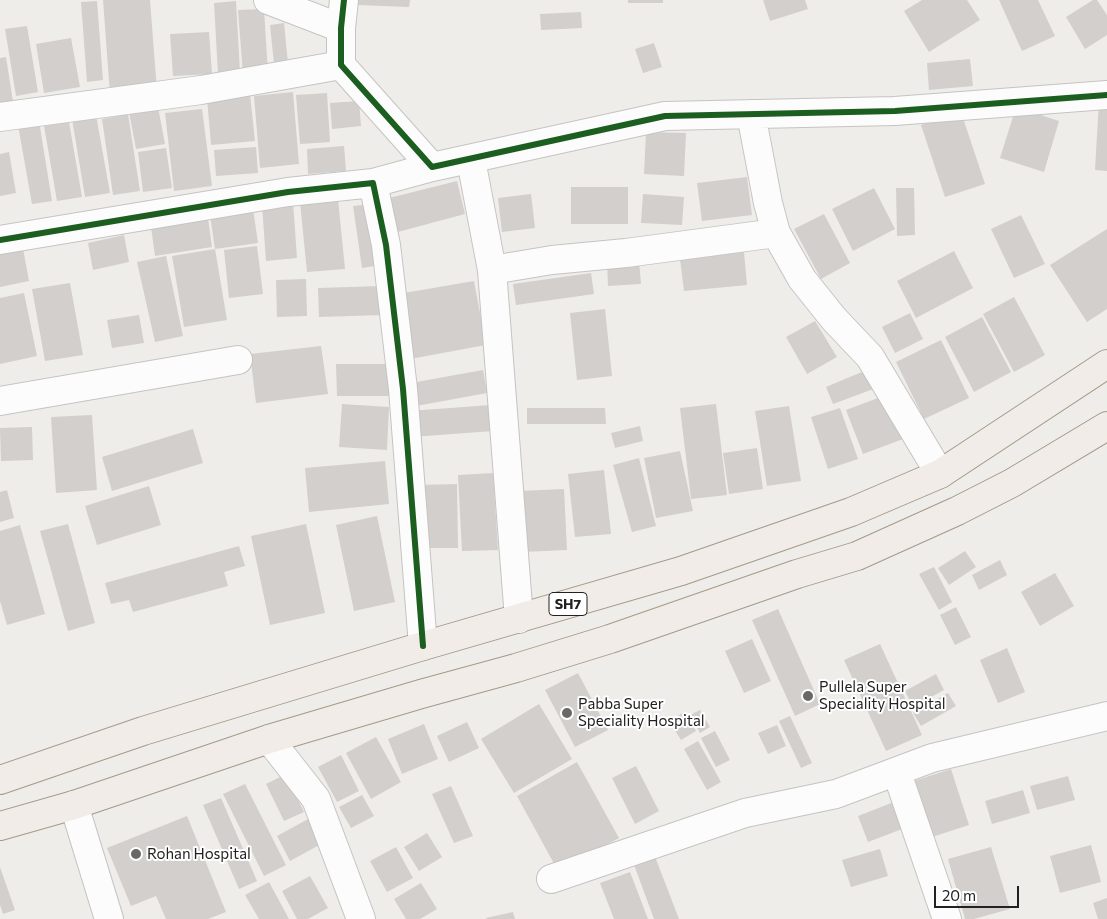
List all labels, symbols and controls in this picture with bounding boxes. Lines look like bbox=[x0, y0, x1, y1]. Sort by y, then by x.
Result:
road number: SH7 bbox=[549, 592, 587, 616]
place label: Pullela Super Speciality Hospital bbox=[819, 678, 946, 713]
marker: Pullela Super Speciality Hospital bbox=[801, 689, 815, 703]
place label: Pabba Super Speciality Hospital bbox=[578, 695, 705, 730]
marker: Pabba Super Speciality Hospital bbox=[560, 706, 574, 720]
place label: Rohan Hospital bbox=[147, 845, 251, 863]
marker: Rohan Hospital bbox=[129, 847, 143, 861]
scale bar bbox=[937, 876, 1022, 908]
text: 20 m bbox=[942, 886, 976, 904]

